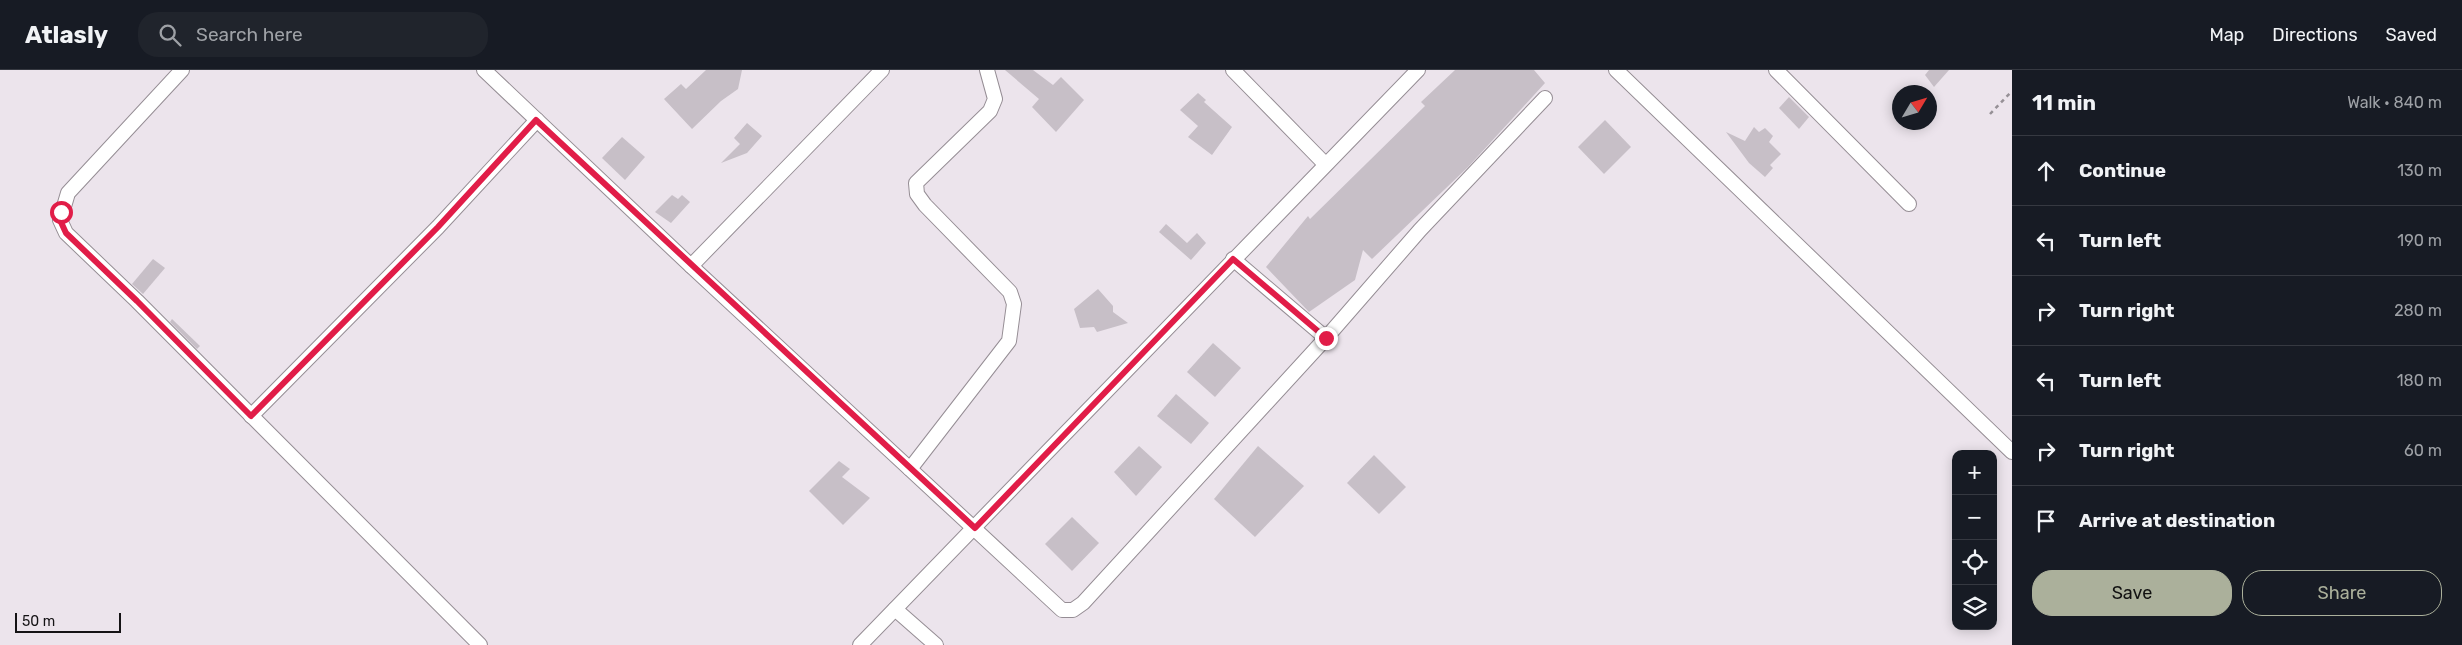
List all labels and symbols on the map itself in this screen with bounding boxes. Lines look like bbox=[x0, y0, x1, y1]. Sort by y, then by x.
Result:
north arrow bbox=[1892, 85, 1937, 130]
route start bbox=[50, 201, 73, 224]
route end bbox=[1315, 327, 1338, 350]
scale bar bbox=[15, 610, 121, 633]

